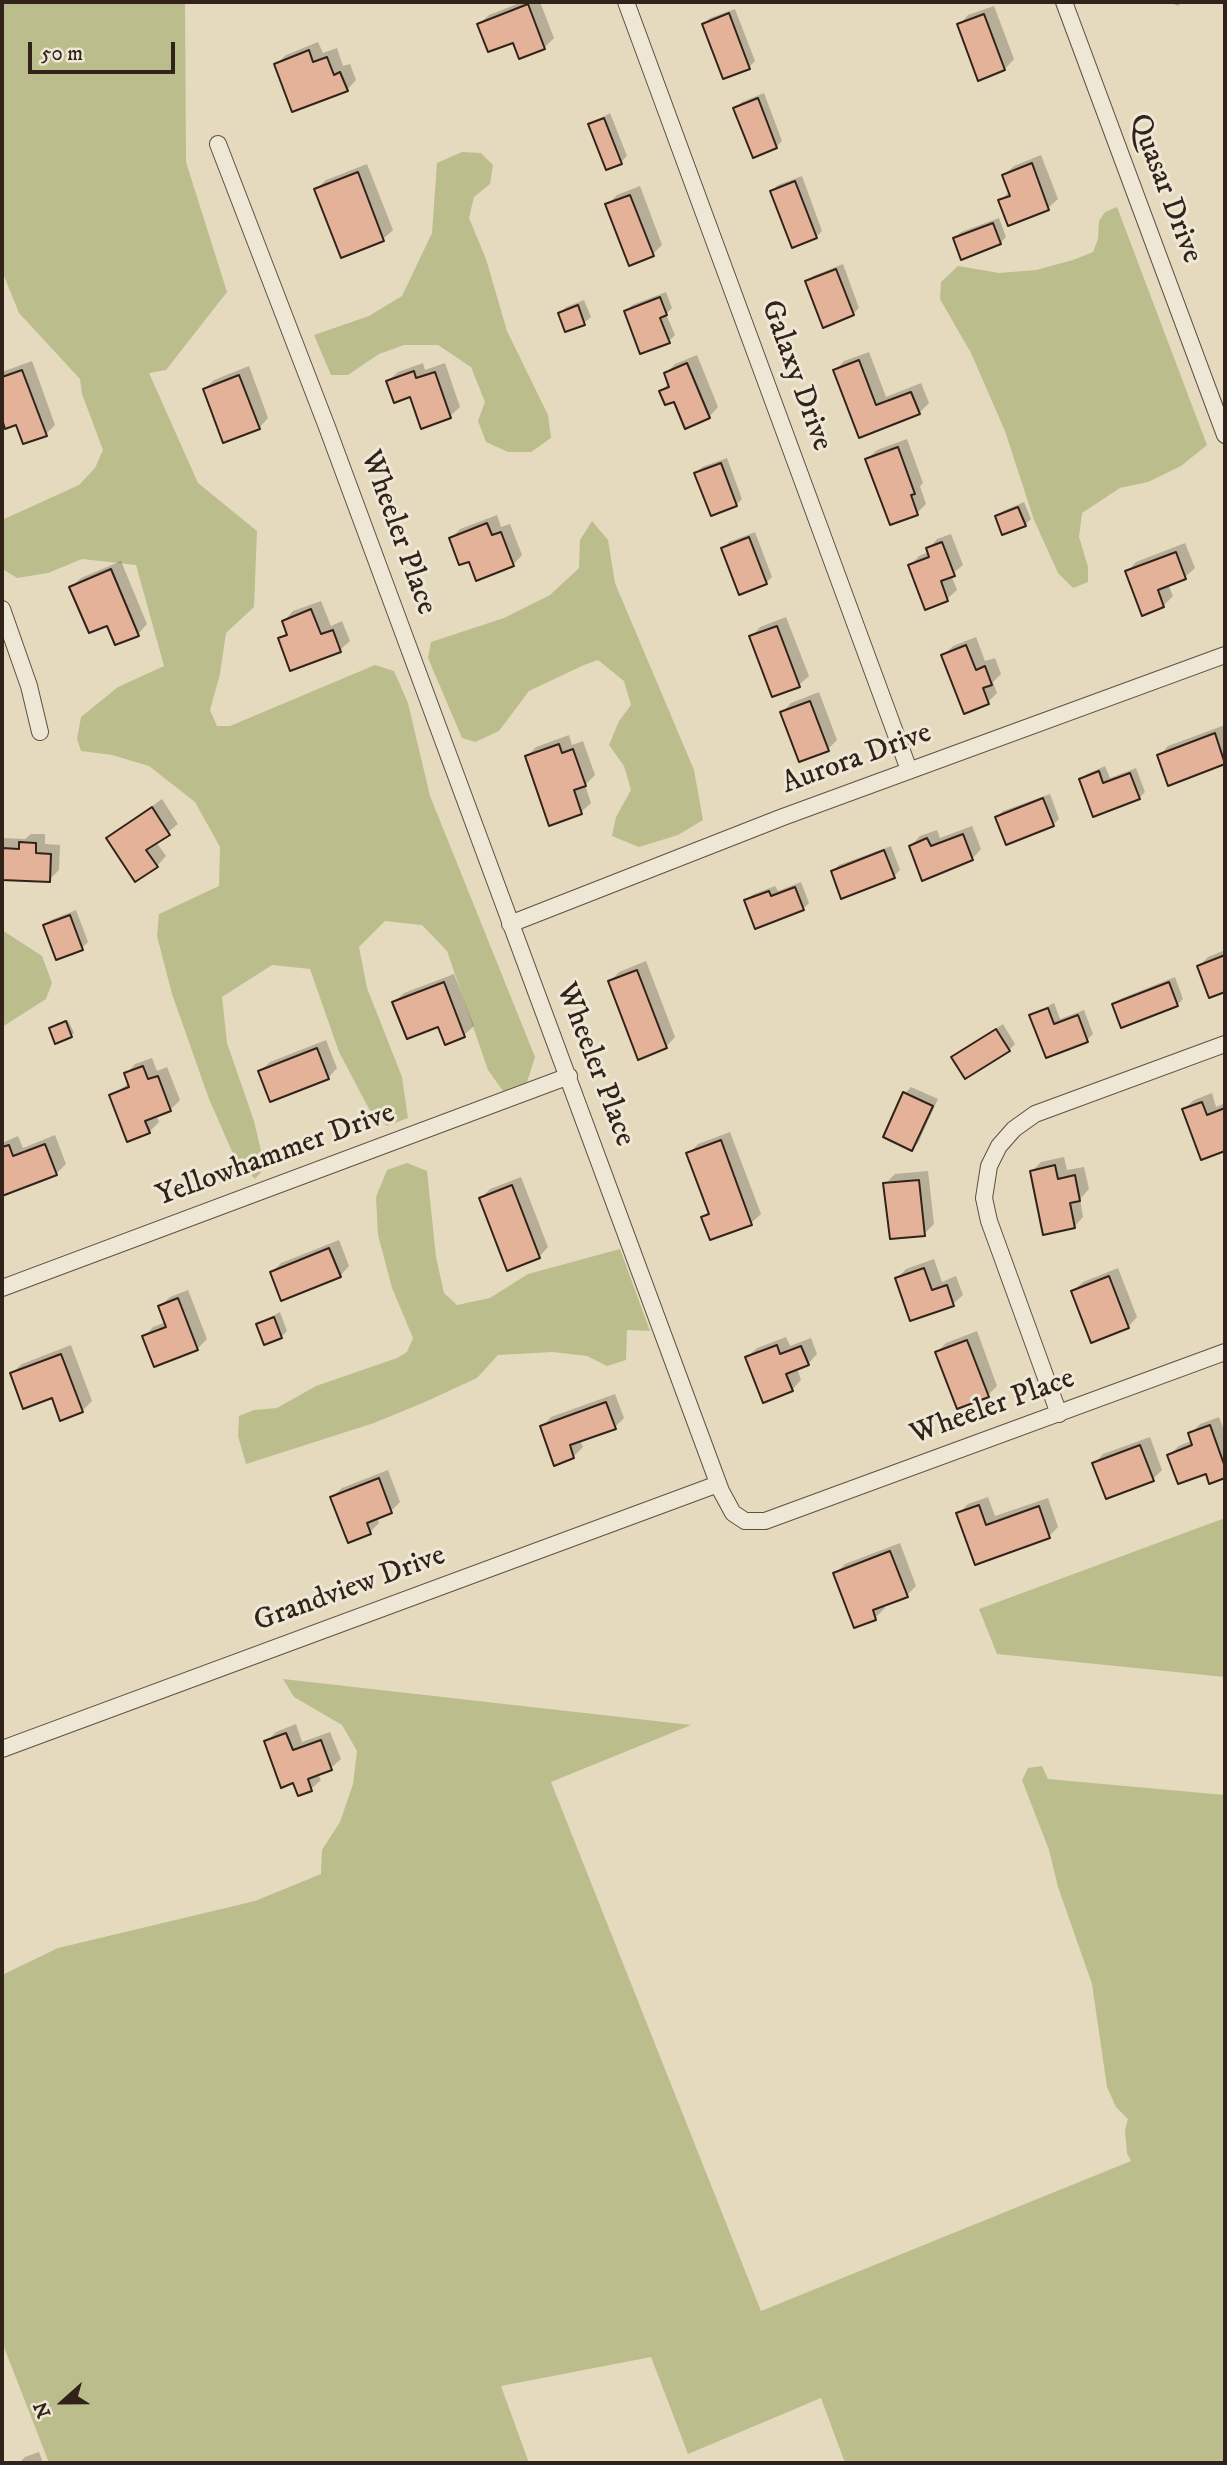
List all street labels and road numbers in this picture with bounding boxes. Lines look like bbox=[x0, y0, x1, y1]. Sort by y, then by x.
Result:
street label: Quasar Drive bbox=[1119, 109, 1209, 269]
street label: Galaxy Drive bbox=[751, 296, 839, 456]
street label: Wheeler Place bbox=[351, 446, 443, 620]
street label: Aurora Drive bbox=[777, 716, 937, 804]
street label: Wheeler Place bbox=[546, 978, 642, 1152]
street label: Yellowhammer Drive bbox=[152, 1096, 400, 1216]
street label: Wheeler Place bbox=[906, 1362, 1080, 1454]
street label: Grandview Drive bbox=[249, 1539, 451, 1641]

